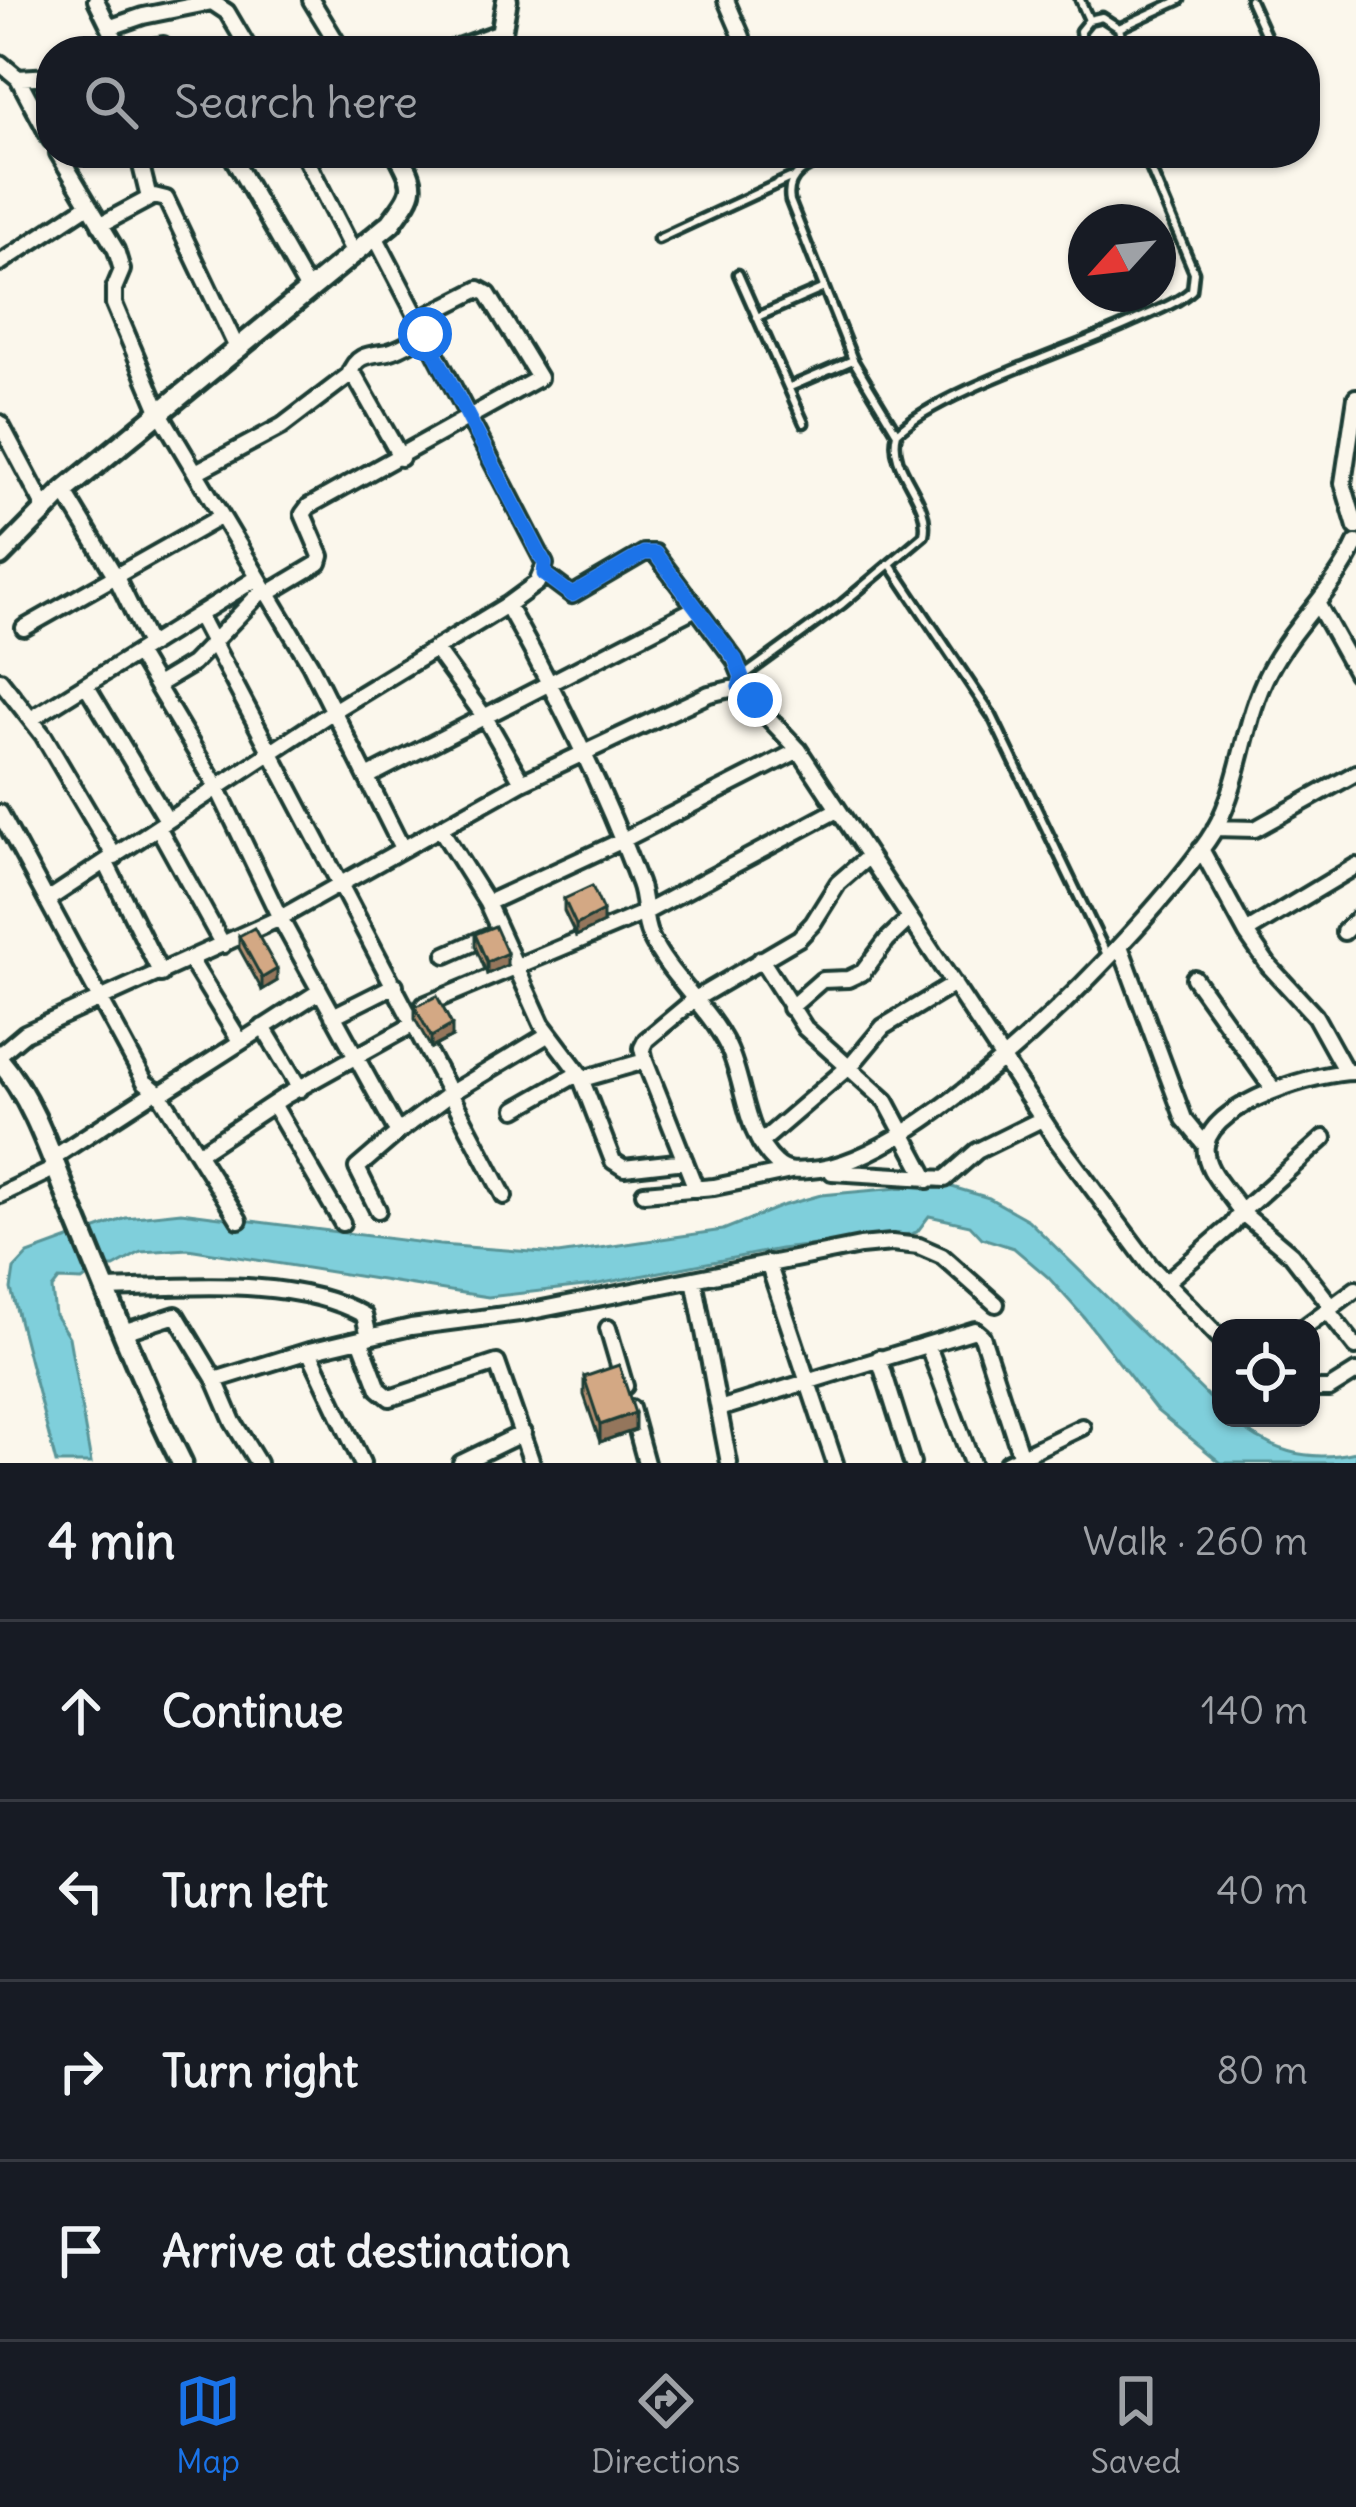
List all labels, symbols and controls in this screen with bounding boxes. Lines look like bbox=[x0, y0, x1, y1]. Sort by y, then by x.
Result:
search box bbox=[36, 36, 1320, 168]
icon: search bbox=[78, 69, 144, 135]
text: Search here bbox=[174, 74, 418, 130]
north arrow bbox=[1068, 204, 1176, 312]
route start bbox=[398, 307, 452, 361]
route end bbox=[728, 673, 782, 727]
map controls bbox=[1212, 1319, 1320, 1427]
button: locate bbox=[1212, 1319, 1320, 1427]
text: 4 min bbox=[48, 1509, 175, 1573]
text: Walk · 260 m bbox=[1083, 1517, 1308, 1566]
icon: ahead bbox=[48, 1678, 114, 1744]
text: Continue bbox=[162, 1683, 344, 1739]
text: 140 m bbox=[1201, 1686, 1308, 1735]
icon: left bbox=[48, 1858, 114, 1924]
text: Turn left bbox=[162, 1863, 328, 1919]
text: 40 m bbox=[1216, 1866, 1308, 1915]
icon: right bbox=[48, 2038, 114, 2104]
text: Turn right bbox=[162, 2043, 358, 2099]
text: 80 m bbox=[1216, 2046, 1308, 2095]
icon: arrive bbox=[48, 2218, 114, 2284]
text: Arrive at destination bbox=[162, 2223, 571, 2279]
tab: Map bbox=[175, 2368, 241, 2482]
tab: Directions bbox=[591, 2368, 740, 2482]
tab: Saved bbox=[1091, 2368, 1181, 2482]

